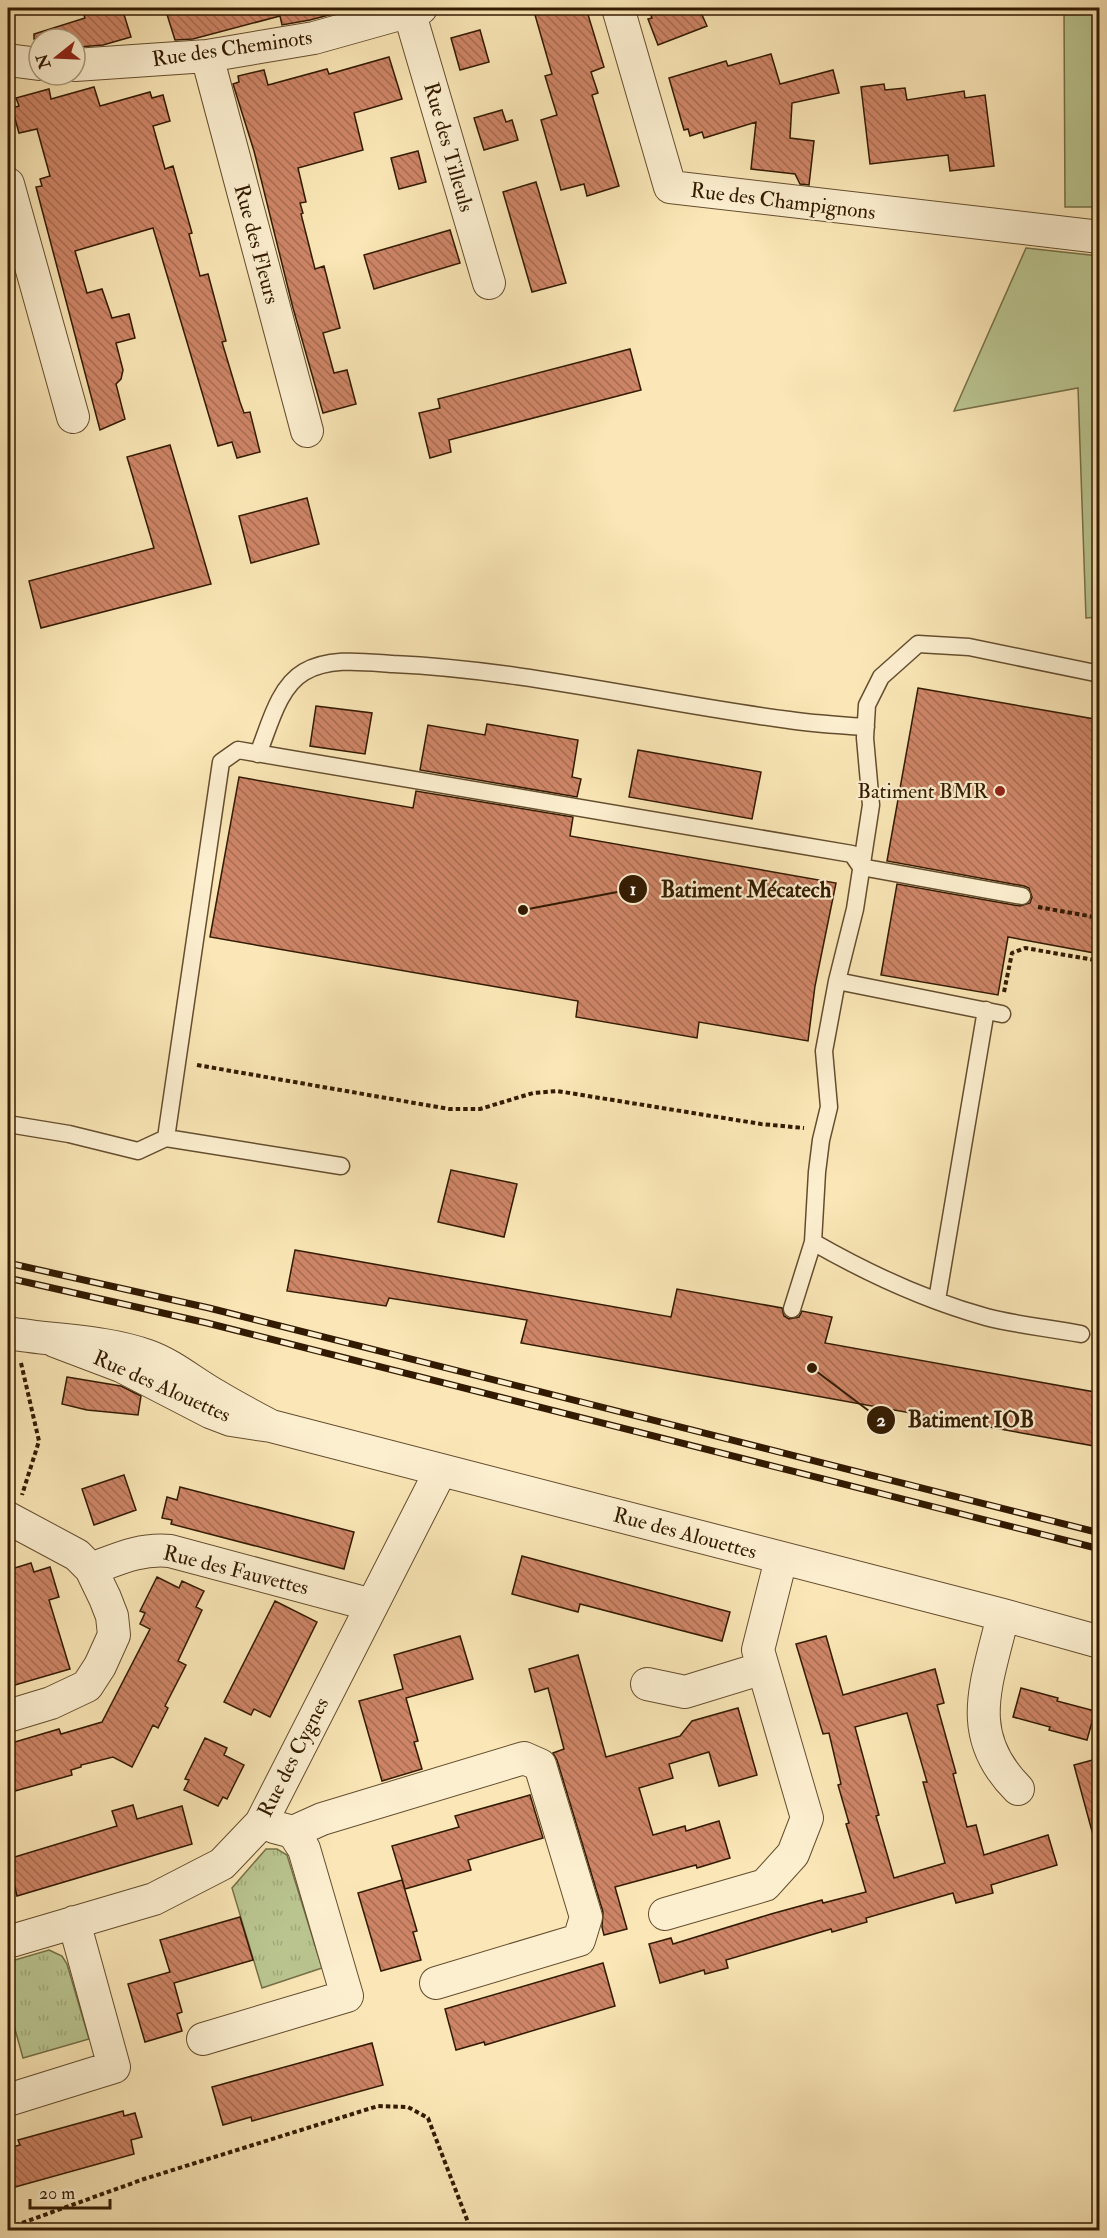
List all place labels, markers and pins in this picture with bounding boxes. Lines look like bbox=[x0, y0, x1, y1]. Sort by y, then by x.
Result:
place label: Batiment BMR bbox=[857, 778, 989, 805]
marker: Batiment BMR bbox=[993, 784, 1007, 798]
callout: Batiment Mécatech bbox=[618, 869, 843, 909]
callout: Batiment IOB bbox=[866, 1400, 1046, 1440]

